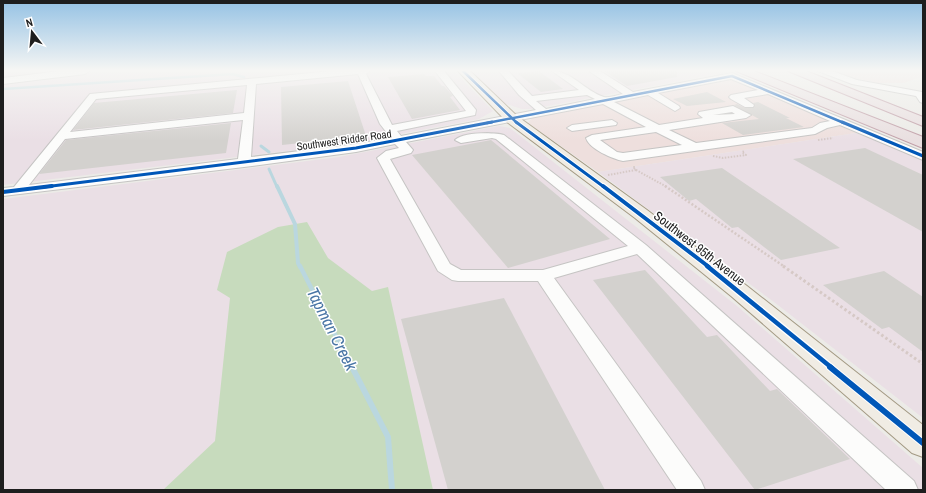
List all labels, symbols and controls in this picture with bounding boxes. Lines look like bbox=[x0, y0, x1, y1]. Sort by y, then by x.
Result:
north arrow bbox=[12, 12, 52, 52]
text: N bbox=[24, 15, 34, 30]
street label: Southwest Ridder Road bbox=[296, 126, 392, 154]
street label: Southwest 95th Avenue bbox=[650, 207, 749, 290]
water label: Tapman Creek bbox=[302, 283, 364, 375]

